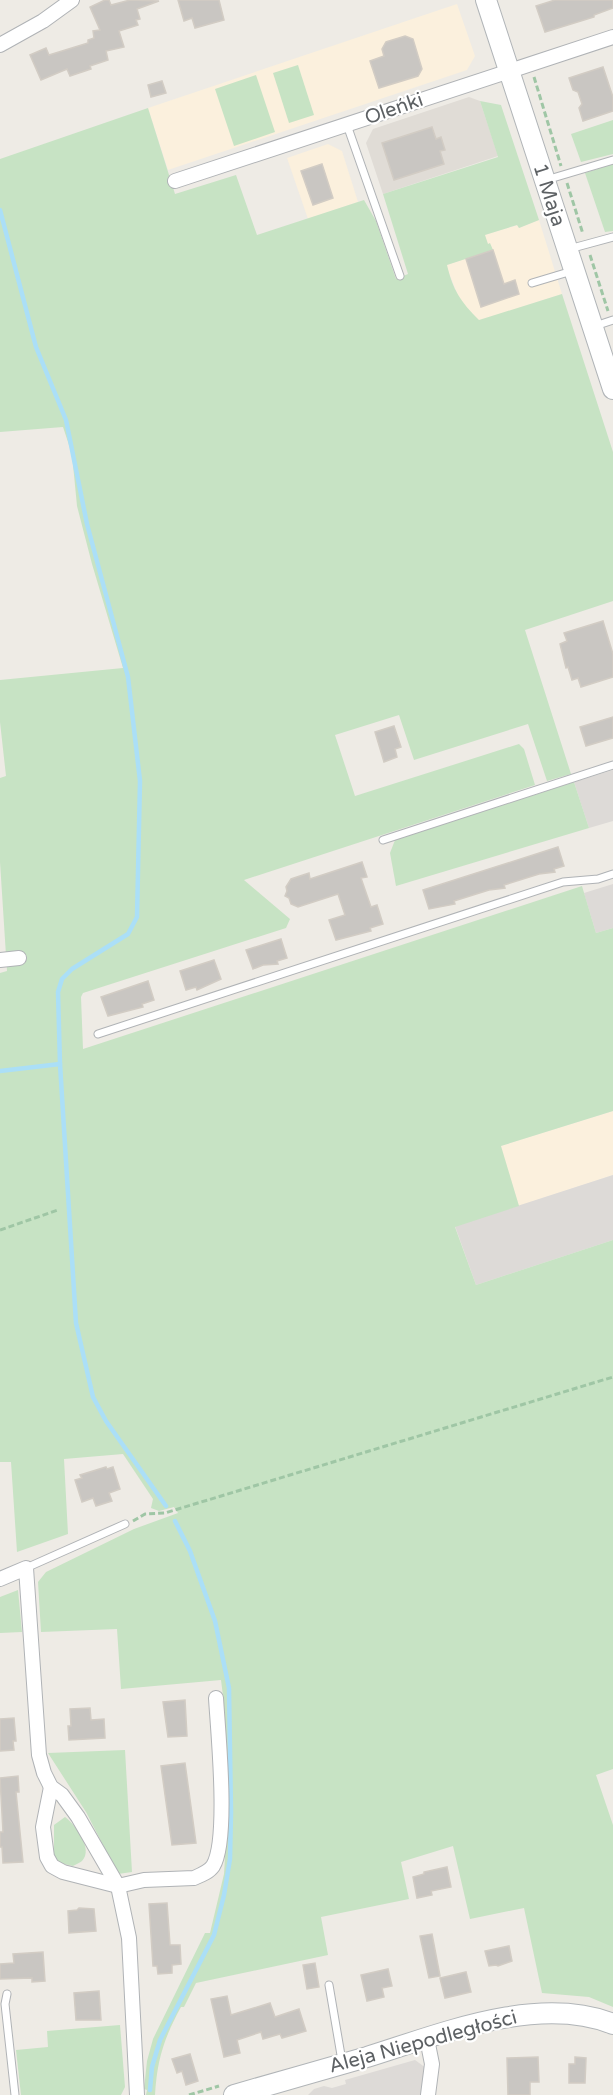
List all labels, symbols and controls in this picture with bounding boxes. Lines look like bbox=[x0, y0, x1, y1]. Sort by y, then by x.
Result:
street label: Oleńki bbox=[362, 88, 426, 130]
street label: 1 Maja bbox=[528, 161, 570, 229]
street label: Aleja Niepodległości bbox=[326, 2005, 520, 2079]

